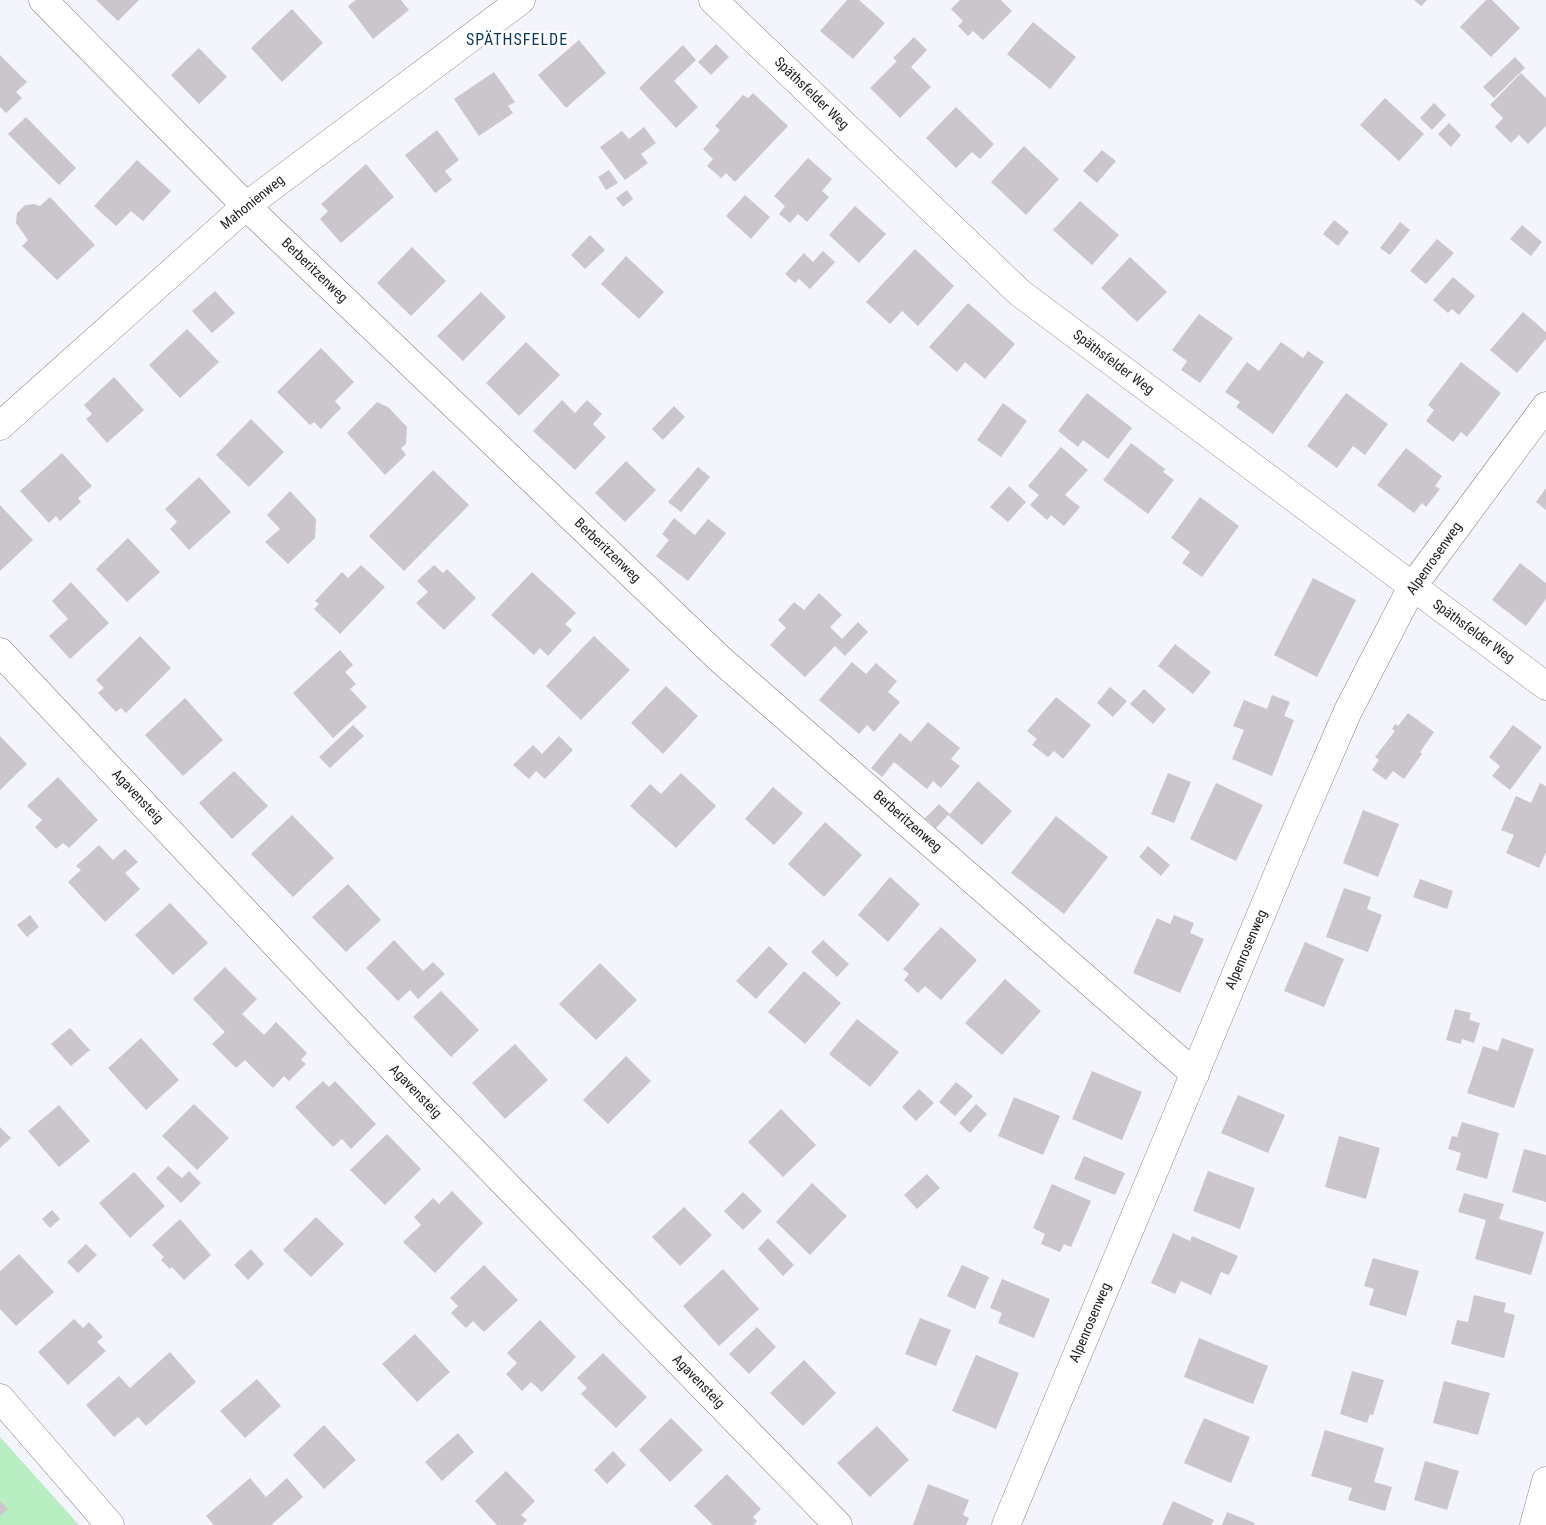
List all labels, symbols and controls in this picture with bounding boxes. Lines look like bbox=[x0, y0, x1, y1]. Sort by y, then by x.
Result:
district label: SPÄTHSFELDE bbox=[465, 31, 569, 51]
street label: Späthsfelder Weg bbox=[770, 54, 852, 134]
street label: Mahonienweg bbox=[218, 172, 288, 234]
street label: Berberitzenweg bbox=[277, 235, 351, 307]
street label: Späthsfelder Weg bbox=[1069, 327, 1157, 399]
street label: Berberitzenweg bbox=[570, 515, 644, 587]
street label: Alpenrosenweg bbox=[1404, 519, 1466, 599]
street label: Späthsfelder Weg bbox=[1429, 597, 1517, 667]
street label: Agavensteig bbox=[108, 766, 166, 828]
street label: Berberitzenweg bbox=[869, 788, 945, 856]
street label: Alpenrosenweg bbox=[1223, 908, 1271, 992]
street label: Agavensteig bbox=[385, 1062, 445, 1122]
street label: Alpenrosenweg bbox=[1067, 1281, 1115, 1365]
street label: Agavensteig bbox=[668, 1352, 728, 1412]

